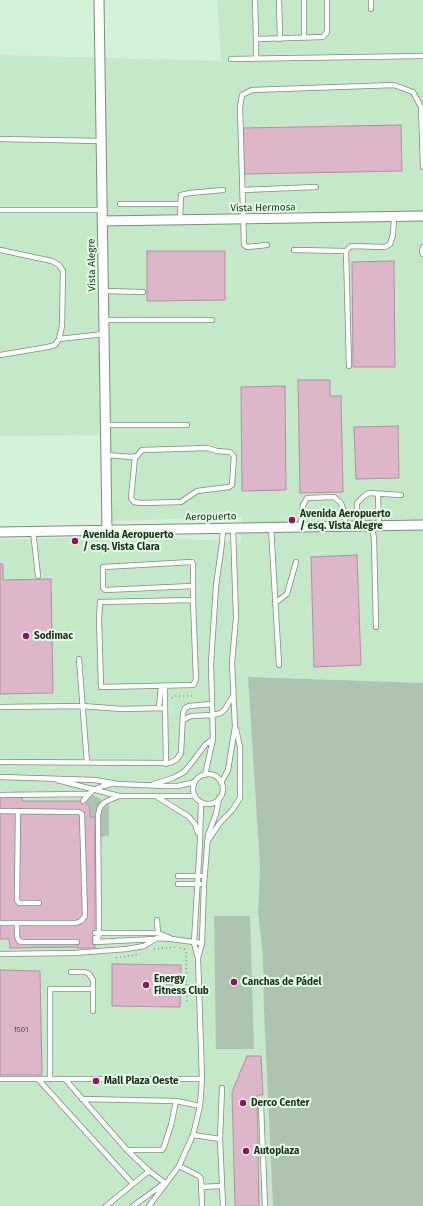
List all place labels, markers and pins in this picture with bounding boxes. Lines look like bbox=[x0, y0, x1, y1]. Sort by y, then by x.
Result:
place label: Avenida Aeropuerto / esq. Vista Alegre bbox=[300, 508, 391, 532]
marker: Avenida Aeropuerto / esq. Vista Alegre bbox=[287, 515, 297, 525]
place label: Avenida Aeropuerto / esq. Vista Clara bbox=[83, 529, 174, 552]
marker: Avenida Aeropuerto / esq. Vista Clara bbox=[70, 536, 80, 546]
place label: Sodimac bbox=[34, 630, 73, 642]
marker: Sodimac bbox=[21, 631, 31, 641]
place label: Energy Fitness Club bbox=[154, 973, 209, 996]
place label: Canchas de Pádel bbox=[242, 976, 321, 988]
marker: Canchas de Pádel bbox=[229, 977, 239, 987]
marker: Energy Fitness Club bbox=[141, 980, 151, 990]
place label: Mall Plaza Oeste bbox=[104, 1075, 179, 1087]
marker: Mall Plaza Oeste bbox=[91, 1076, 101, 1086]
place label: Derco Center bbox=[251, 1097, 310, 1109]
marker: Derco Center bbox=[238, 1098, 248, 1108]
place label: Autoplaza bbox=[254, 1145, 299, 1157]
marker: Autoplaza bbox=[241, 1146, 251, 1156]

